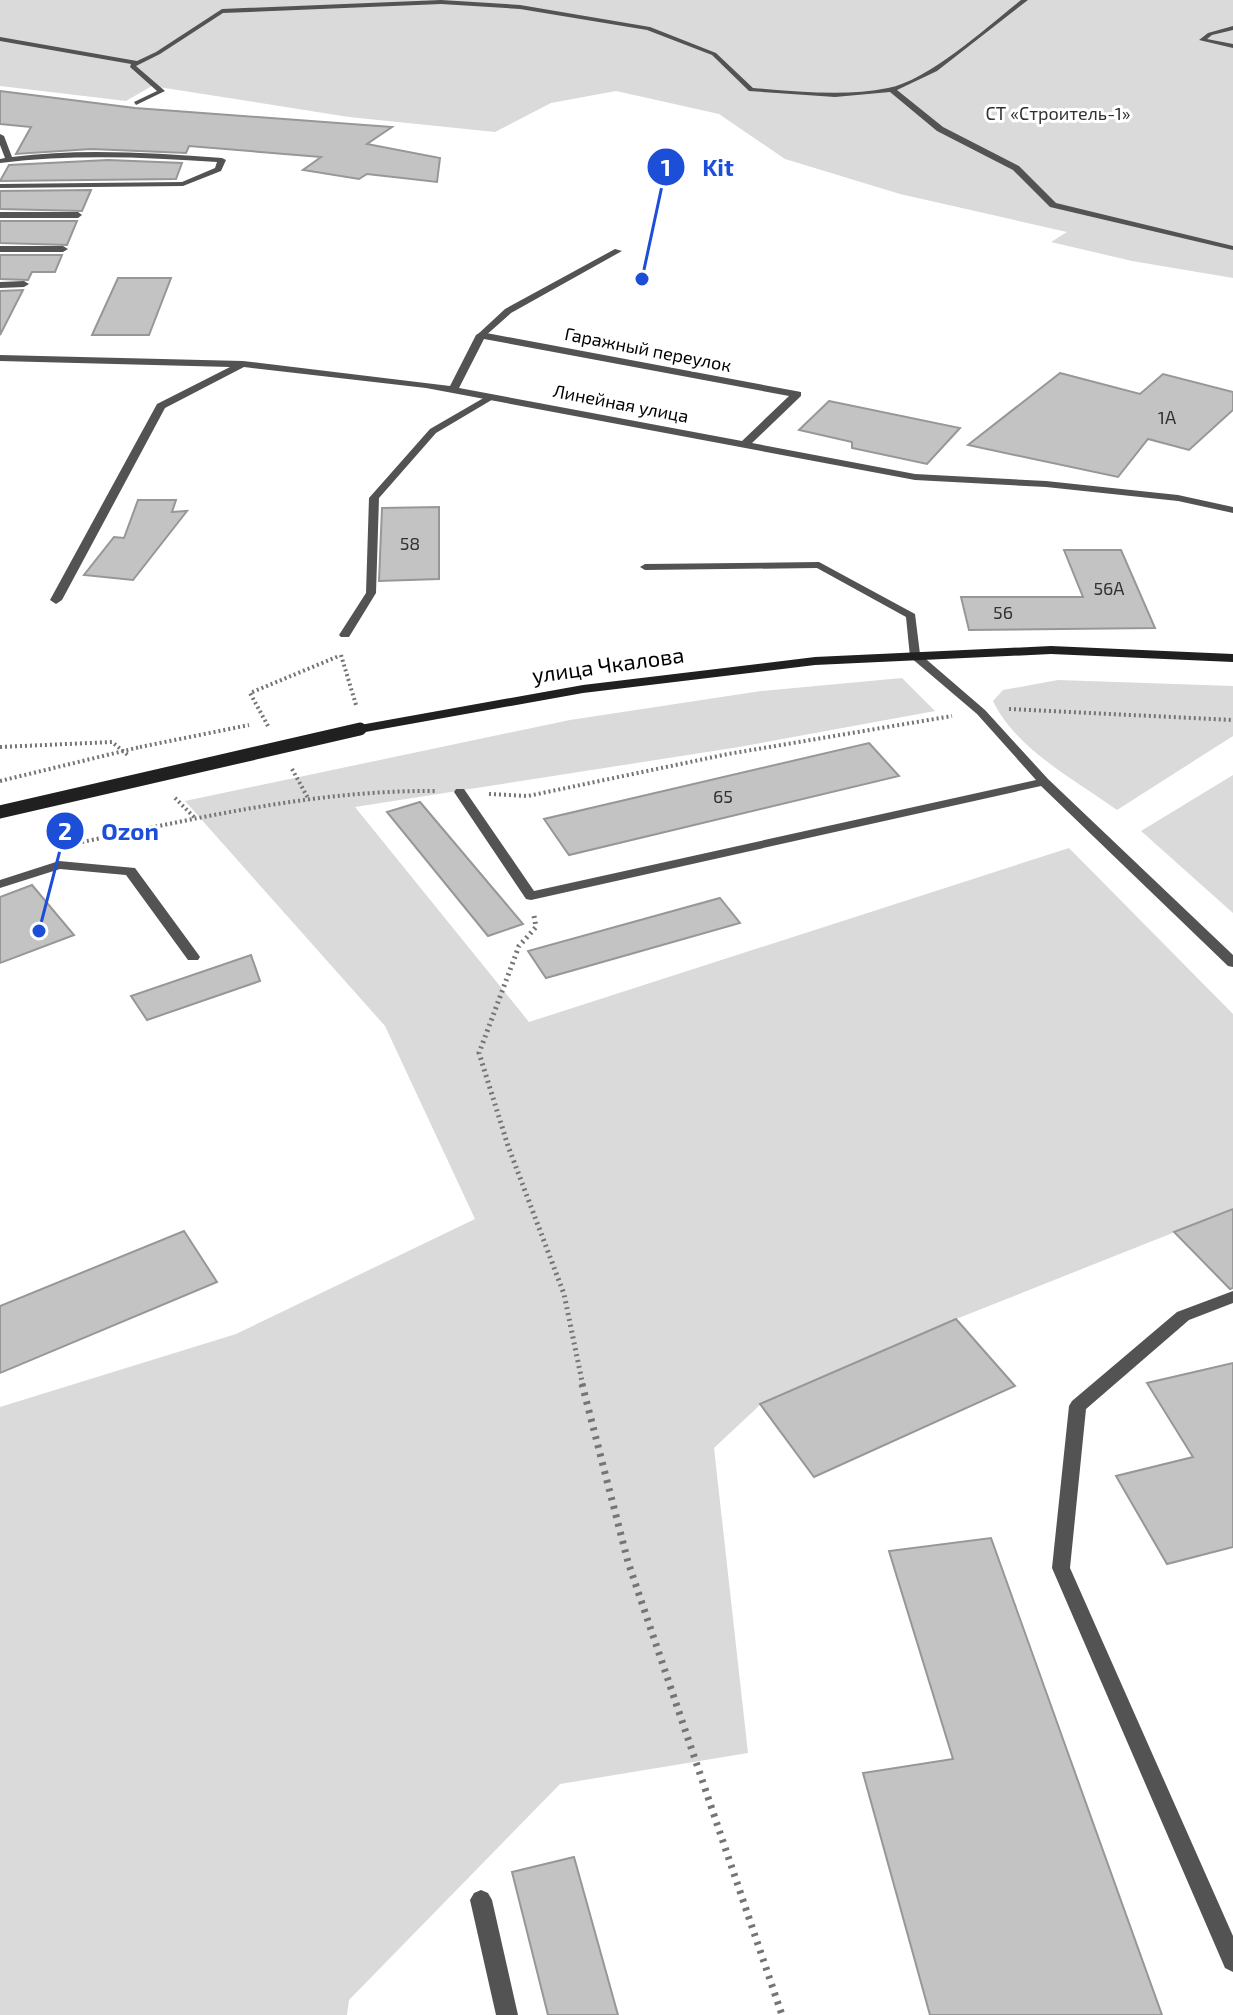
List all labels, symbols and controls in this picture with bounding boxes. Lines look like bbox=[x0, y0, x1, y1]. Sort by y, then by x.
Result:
park label: СТ «Строитель-1» bbox=[985, 102, 1131, 124]
callout: Kit bbox=[646, 143, 750, 191]
text: 1 bbox=[661, 152, 671, 181]
text: Kit bbox=[702, 152, 734, 181]
street label: Гаражный переулок bbox=[563, 322, 734, 376]
street label: Линейная улица bbox=[552, 379, 691, 427]
house number: 1А bbox=[1158, 406, 1177, 428]
house number: 58 bbox=[400, 532, 420, 554]
house number: 56А bbox=[1093, 577, 1125, 599]
house number: 56 bbox=[993, 601, 1013, 623]
street label: улица Чкалова bbox=[530, 640, 686, 689]
house number: 65 bbox=[713, 785, 733, 807]
callout: Ozon bbox=[45, 807, 175, 855]
text: 2 bbox=[58, 816, 72, 845]
text: Ozon bbox=[101, 816, 159, 845]

